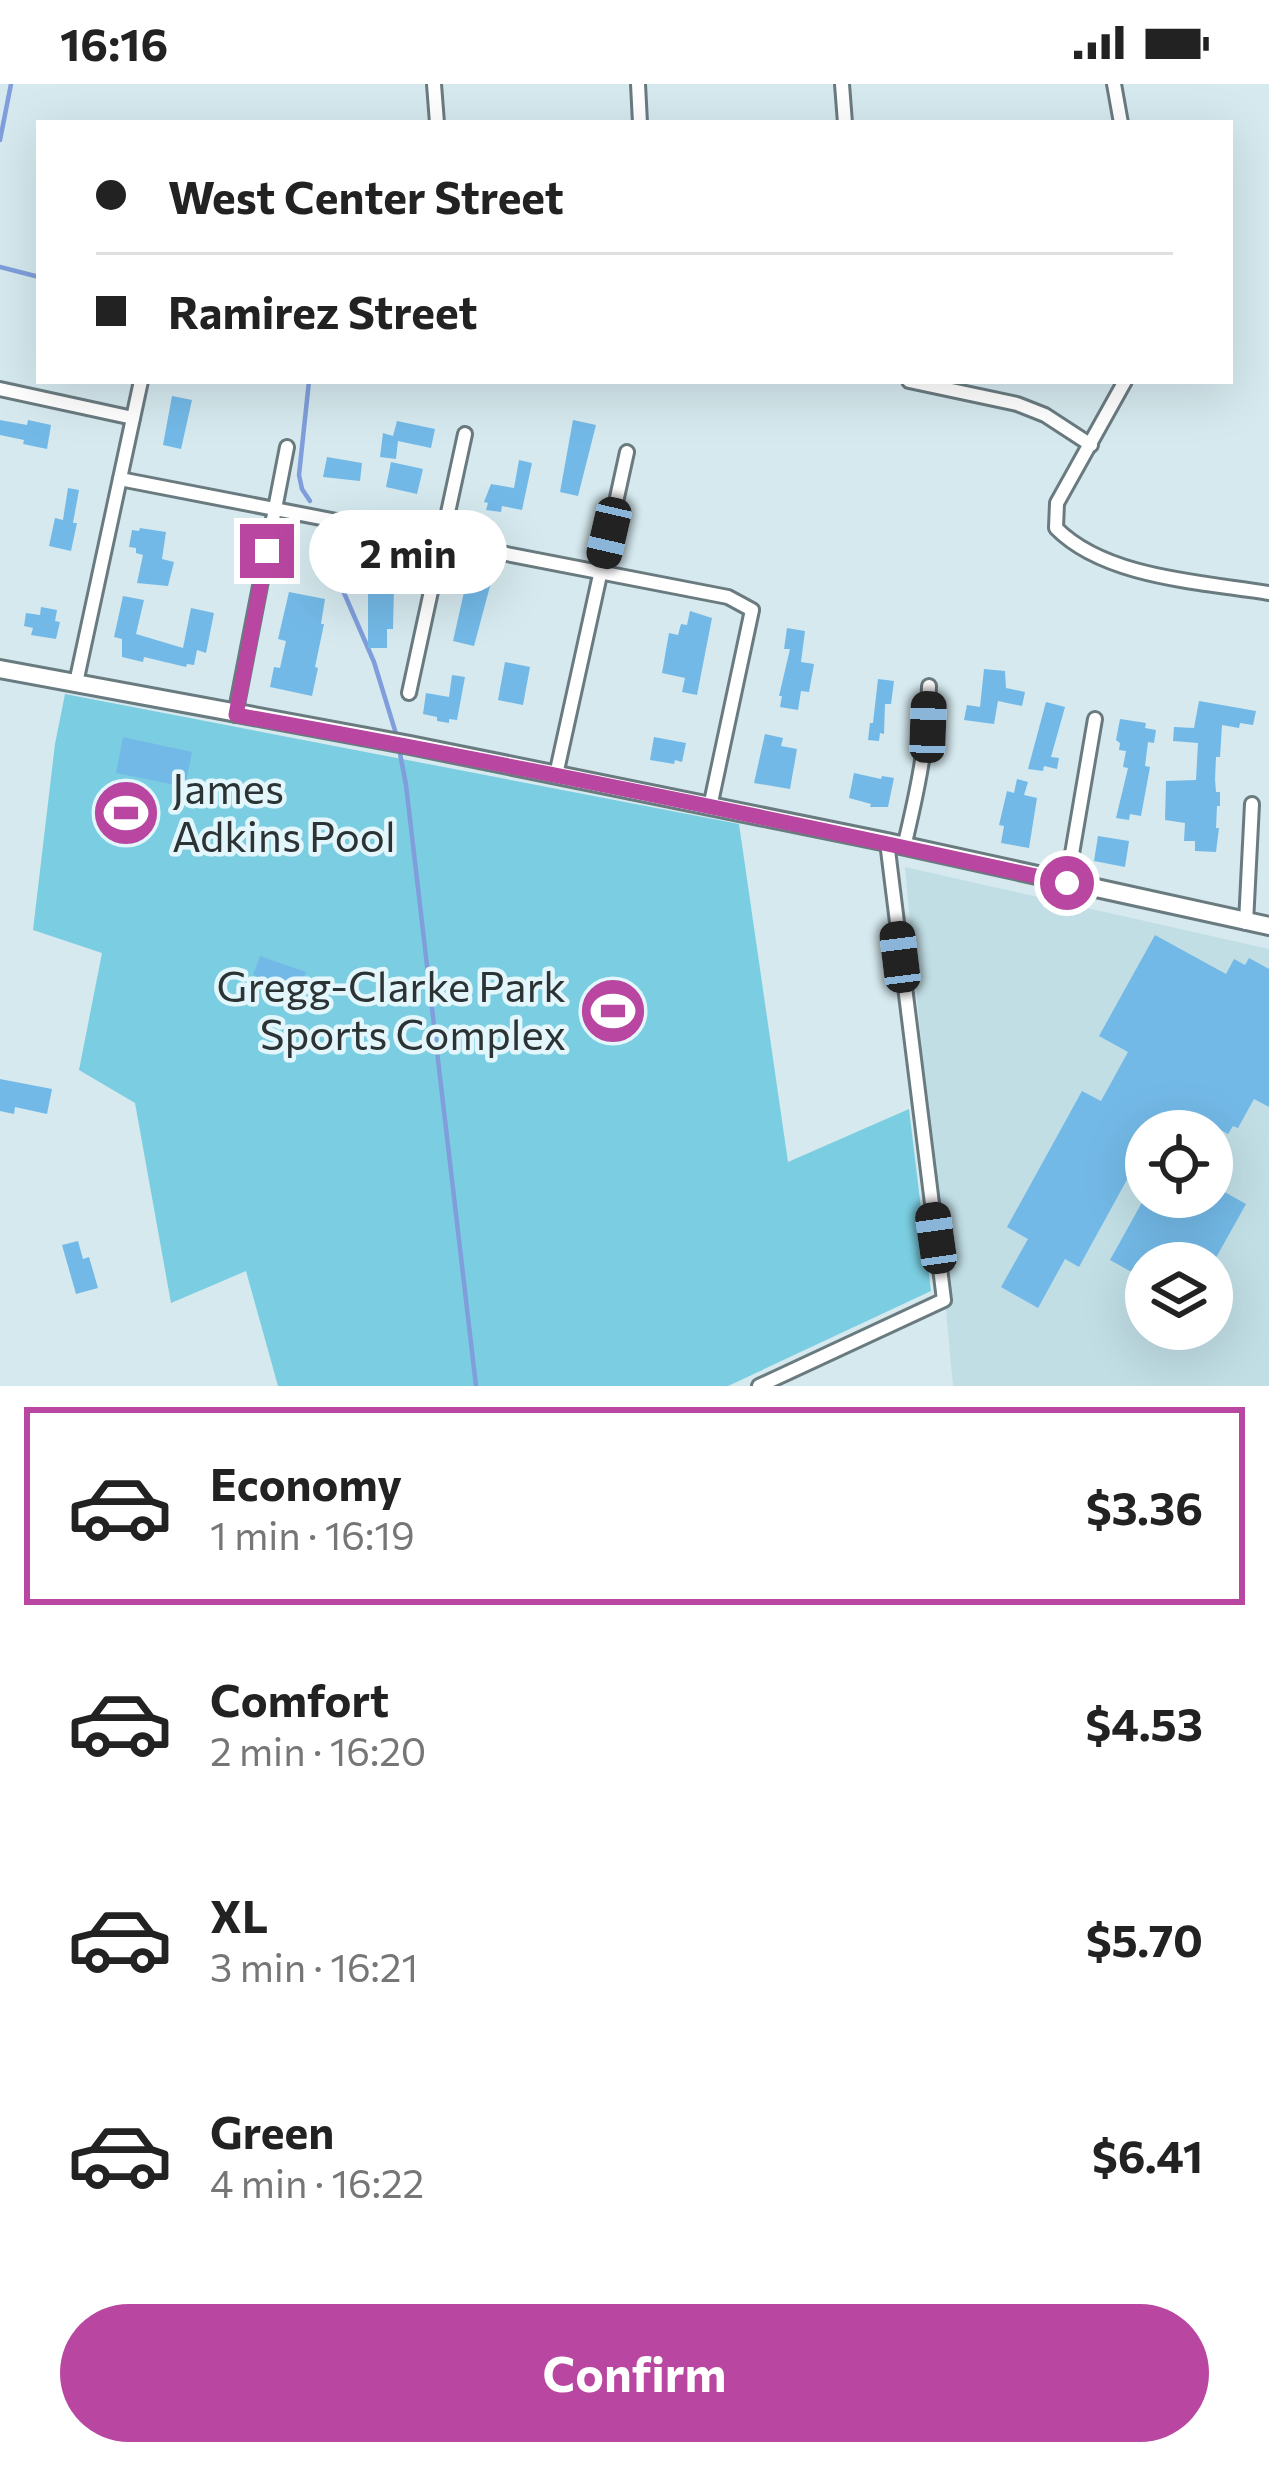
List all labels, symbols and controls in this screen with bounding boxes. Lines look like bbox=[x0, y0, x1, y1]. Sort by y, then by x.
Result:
text: 16:16 bbox=[60, 15, 168, 70]
text: West Center Street bbox=[168, 168, 564, 223]
text: Ramirez Street bbox=[168, 283, 478, 338]
car bbox=[583, 494, 635, 572]
callout: 2 min bbox=[309, 509, 507, 593]
route end bbox=[240, 524, 294, 578]
text: 2 min bbox=[359, 528, 457, 576]
car bbox=[909, 690, 947, 764]
place label: James Adkins Pool bbox=[172, 761, 396, 861]
sports icon: James Adkins Pool bbox=[91, 778, 161, 848]
route start bbox=[1040, 856, 1094, 910]
car bbox=[878, 919, 922, 995]
place label: Gregg-Clarke Park Sports Complex bbox=[217, 959, 566, 1059]
sports icon: Gregg-Clarke Park Sports Complex bbox=[578, 976, 648, 1046]
map controls bbox=[1125, 1110, 1233, 1350]
button: locate bbox=[1125, 1110, 1233, 1218]
car bbox=[913, 1200, 959, 1276]
button: layers bbox=[1125, 1242, 1233, 1350]
icon: car bbox=[66, 1452, 174, 1560]
text: Economy bbox=[210, 1455, 402, 1510]
text: $3.36 bbox=[1086, 1479, 1203, 1534]
text: 1 min · 16:19 bbox=[210, 1510, 415, 1558]
icon: car bbox=[66, 1668, 174, 1776]
text: Comfort bbox=[210, 1671, 389, 1726]
text: $4.53 bbox=[1085, 1695, 1203, 1750]
text: 2 min · 16:20 bbox=[210, 1726, 426, 1774]
icon: car bbox=[66, 1884, 174, 1992]
text: XL bbox=[210, 1887, 268, 1942]
text: $5.70 bbox=[1086, 1911, 1203, 1966]
text: 3 min · 16:21 bbox=[210, 1942, 418, 1990]
icon: car bbox=[66, 2100, 174, 2208]
text: Green bbox=[210, 2103, 334, 2158]
text: $6.41 bbox=[1092, 2127, 1203, 2182]
text: 4 min · 16:22 bbox=[210, 2158, 424, 2206]
button: Confirm bbox=[60, 2304, 1209, 2442]

